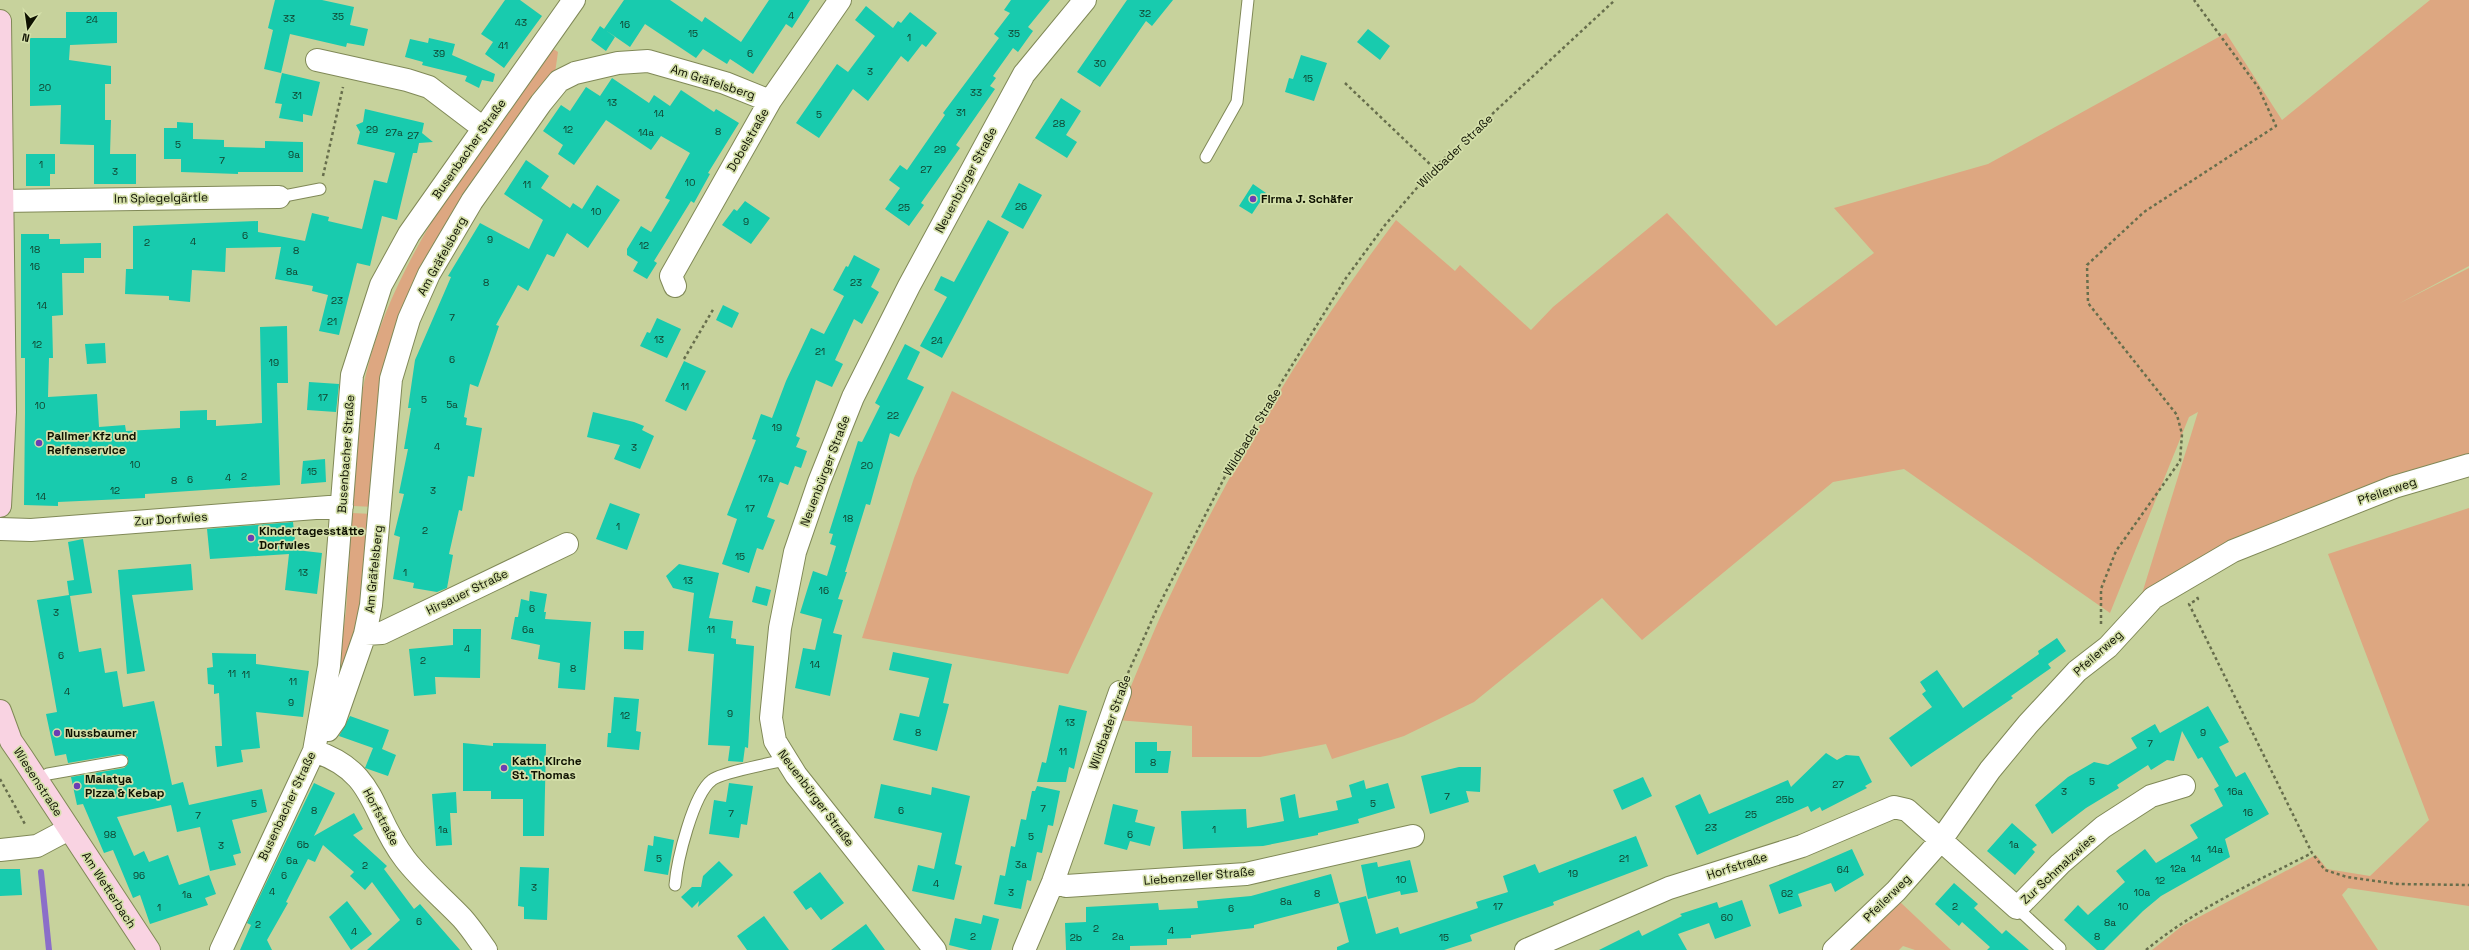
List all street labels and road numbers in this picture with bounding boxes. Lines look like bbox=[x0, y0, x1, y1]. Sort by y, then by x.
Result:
street label: Am Gräfelsberg bbox=[669, 61, 757, 103]
street label: Busenbacher Straße bbox=[428, 96, 510, 202]
street label: Dobelstraße bbox=[723, 105, 773, 175]
street label: Wildbader Straße bbox=[1414, 111, 1496, 191]
street label: Neuenbürger Straße bbox=[931, 124, 1001, 236]
street label: Im Spiegelgärtle bbox=[114, 189, 208, 207]
street label: Am Gräfelsberg bbox=[414, 214, 470, 298]
street label: Wildbader Straße bbox=[1219, 385, 1285, 479]
street label: Busenbacher Straße bbox=[334, 394, 358, 514]
street label: Neuenbürger Straße bbox=[796, 413, 854, 529]
street label: Pfeilerweg bbox=[2355, 473, 2419, 509]
street label: Zur Dorfwies bbox=[134, 508, 208, 530]
street label: Am Gräfelsberg bbox=[361, 524, 387, 614]
street label: Hirsauer Straße bbox=[423, 565, 511, 619]
street label: Pfeilerweg bbox=[2070, 627, 2126, 679]
street label: Wildbader Straße bbox=[1085, 672, 1135, 772]
street label: Wiesenstraße bbox=[10, 745, 66, 819]
street label: Neuenbürger Straße bbox=[774, 746, 858, 850]
street label: Busenbacher Straße bbox=[255, 749, 319, 863]
street label: Horfstraße bbox=[359, 786, 403, 848]
street label: Zur Schmalzwies bbox=[2017, 830, 2099, 908]
street label: Am Wetterbach bbox=[78, 849, 140, 931]
street label: Horfstraße bbox=[1705, 849, 1769, 883]
street label: Liebenzeller Straße bbox=[1143, 863, 1255, 889]
street label: Pfeilerweg bbox=[1860, 871, 1914, 925]

